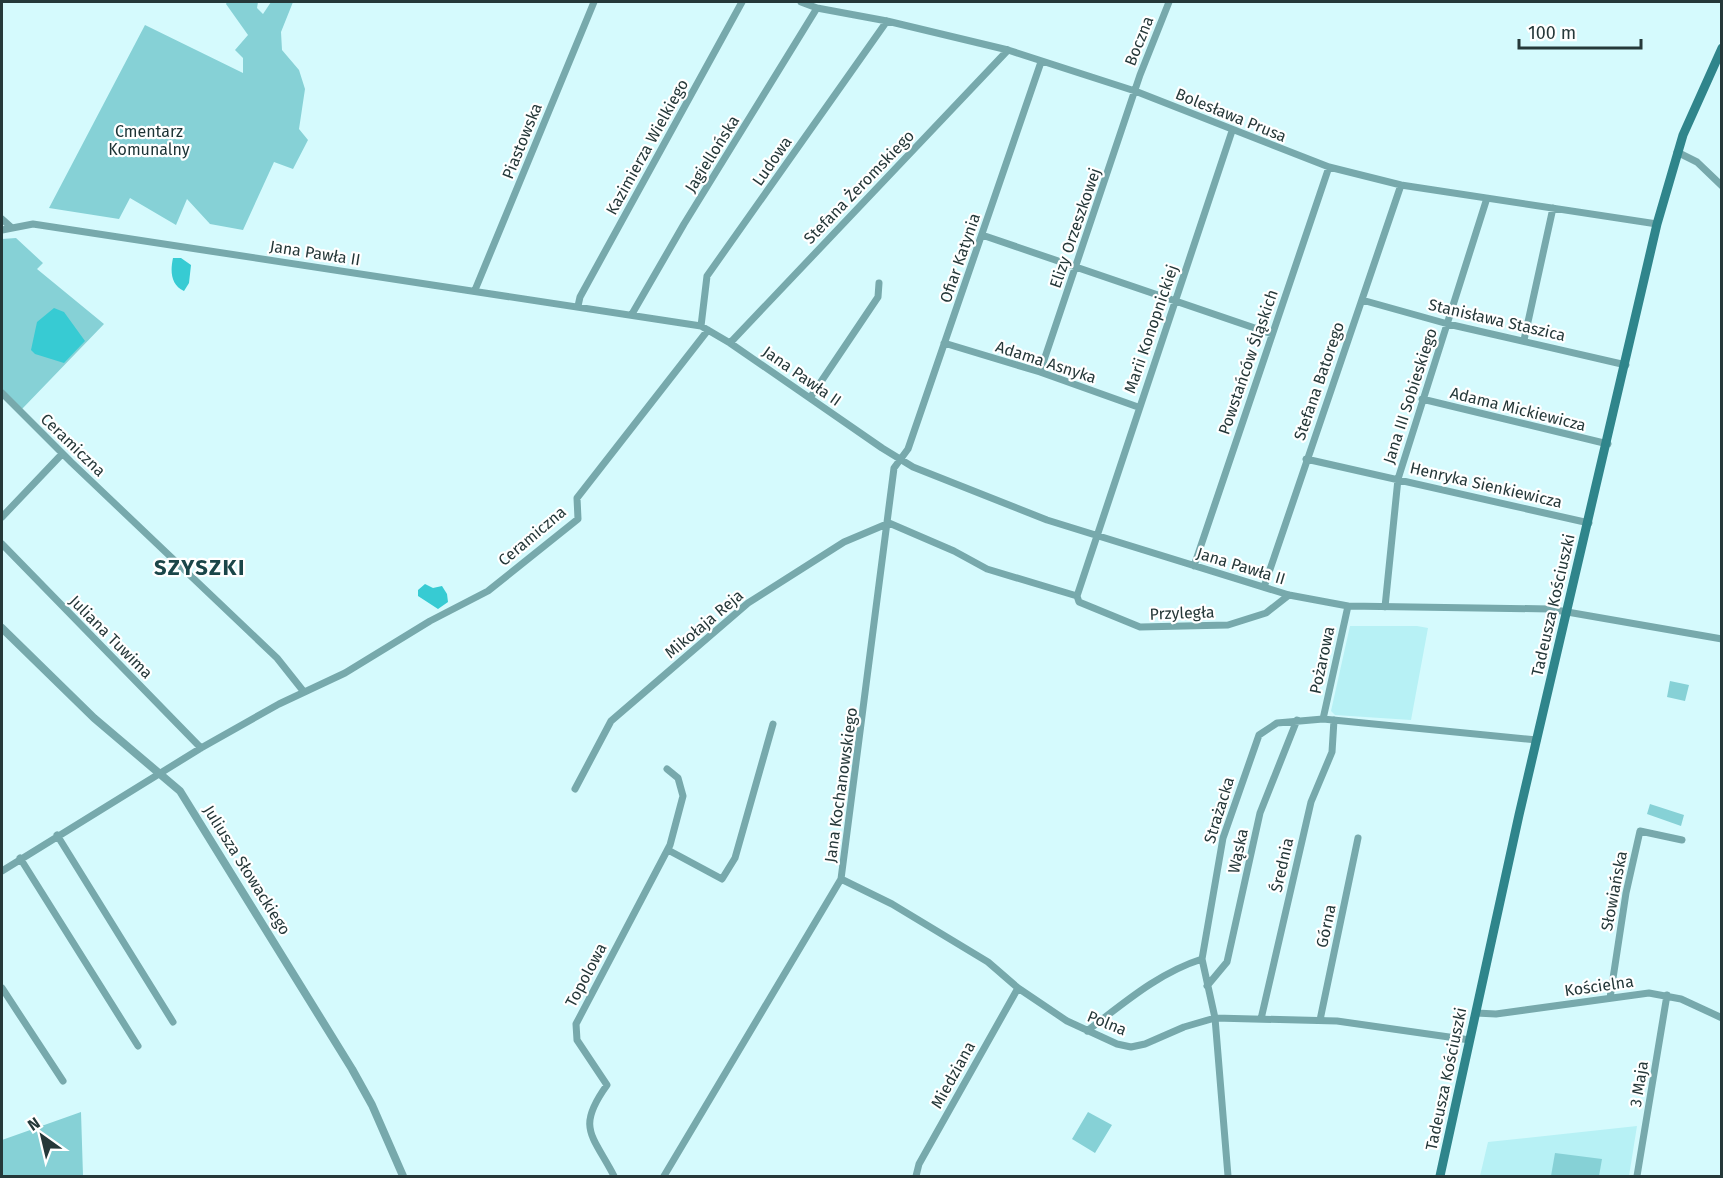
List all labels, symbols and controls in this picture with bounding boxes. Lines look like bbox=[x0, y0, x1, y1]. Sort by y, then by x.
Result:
scale bar bbox=[1519, 12, 1640, 50]
street label: Boczna bbox=[1120, 13, 1158, 69]
text: 100 m bbox=[1528, 22, 1576, 44]
street label: Kazimierza Wielkiego bbox=[602, 76, 692, 218]
street label: Bolesława Prusa bbox=[1173, 84, 1289, 146]
street label: Piastowska bbox=[498, 100, 546, 182]
street label: Jagiellońska bbox=[681, 112, 743, 196]
park label: Cmentarz Komunalny bbox=[108, 122, 190, 159]
street label: Stefana Żeromskiego bbox=[799, 125, 918, 248]
street label: Ludowa bbox=[748, 133, 796, 189]
street label: Elizy Orzeszkowej bbox=[1046, 165, 1104, 291]
street label: Ofiar Katynia bbox=[936, 211, 984, 305]
street label: Jana Pawła II bbox=[268, 236, 362, 270]
street label: Marii Konopnickiej bbox=[1120, 262, 1182, 396]
street label: Powstańców Śląskich bbox=[1213, 287, 1283, 437]
street label: Stanisława Staszica bbox=[1427, 295, 1567, 345]
street label: Stefana Batorego bbox=[1290, 319, 1348, 443]
street label: Jana III Sobieskiego bbox=[1379, 326, 1441, 466]
street label: Adama Asnyka bbox=[993, 337, 1099, 387]
street label: Jana Pawła II bbox=[759, 342, 845, 410]
street label: Adama Mickiewicza bbox=[1448, 383, 1588, 435]
street label: Ceramiczna bbox=[37, 409, 109, 481]
street label: Henryka Sienkiewicza bbox=[1408, 458, 1564, 512]
street label: Ceramiczna bbox=[494, 502, 570, 570]
street label: Tadeusza Kościuszki bbox=[1527, 532, 1579, 678]
street label: Jana Pawła II bbox=[1194, 544, 1288, 588]
district label: SZYSZKI bbox=[154, 554, 246, 581]
street label: Mikołaja Reja bbox=[661, 586, 747, 662]
street label: Juliana Tuwima bbox=[65, 591, 157, 683]
street label: Przyległa bbox=[1149, 602, 1215, 624]
street label: Pożarowa bbox=[1306, 625, 1338, 695]
street label: Jana Kochanowskiego bbox=[821, 706, 861, 864]
street label: Strażacka bbox=[1200, 774, 1238, 846]
street label: Juliusza Słowackiego bbox=[199, 802, 295, 938]
street label: Wąska bbox=[1224, 827, 1253, 875]
street label: Średnia bbox=[1266, 836, 1297, 894]
street label: Słowiańska bbox=[1597, 849, 1631, 933]
street label: Górna bbox=[1312, 903, 1340, 949]
street label: Topolowa bbox=[561, 940, 611, 1010]
street label: Kościelna bbox=[1563, 972, 1635, 1000]
street label: Tadeusza Kościuszki bbox=[1422, 1006, 1470, 1152]
street label: Polna bbox=[1084, 1007, 1130, 1039]
street label: Miedziana bbox=[927, 1038, 979, 1112]
street label: 3 Maja bbox=[1626, 1060, 1652, 1108]
north arrow bbox=[12, 1106, 72, 1166]
text: N bbox=[24, 1113, 44, 1135]

